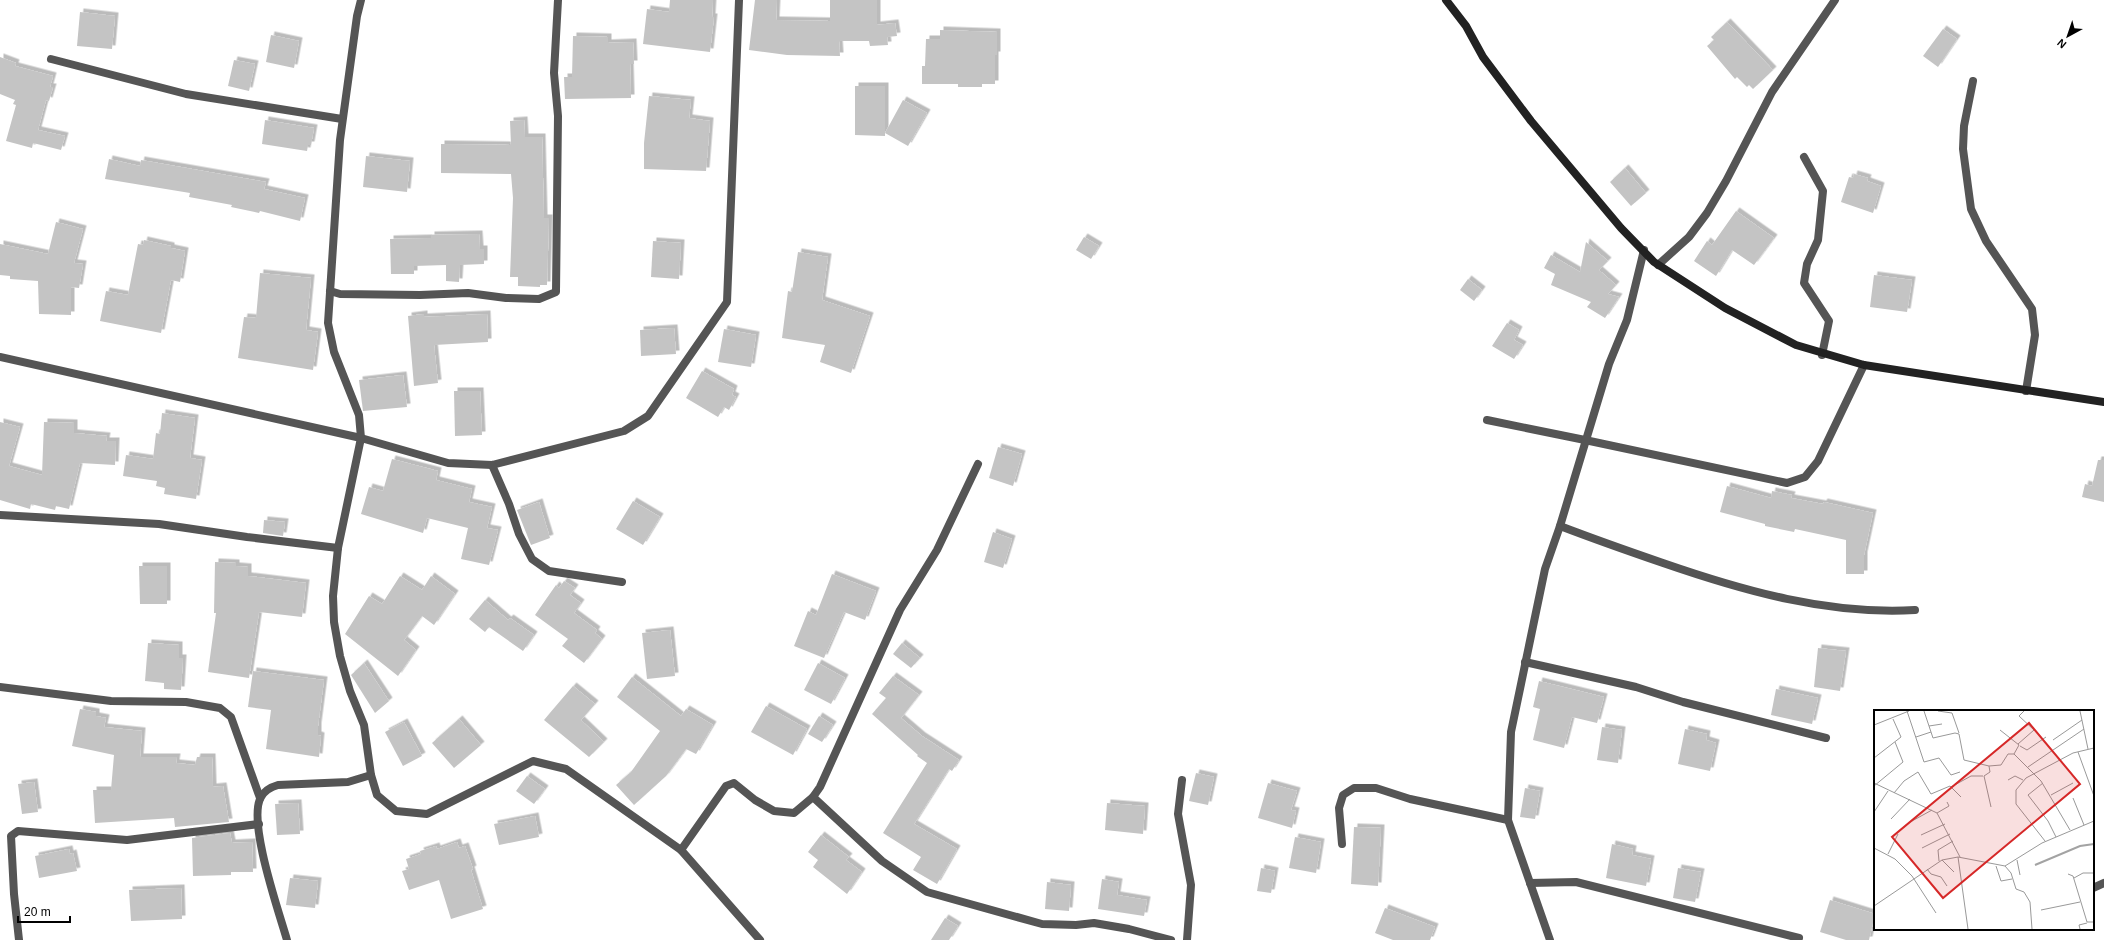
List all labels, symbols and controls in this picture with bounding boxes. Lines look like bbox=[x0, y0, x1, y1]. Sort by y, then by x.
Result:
north arrow bbox=[2048, 16, 2088, 56]
text: N bbox=[2055, 36, 2068, 51]
inset map bbox=[1874, 710, 2094, 930]
scale bar bbox=[18, 898, 70, 924]
text: 20 m bbox=[24, 905, 51, 919]

